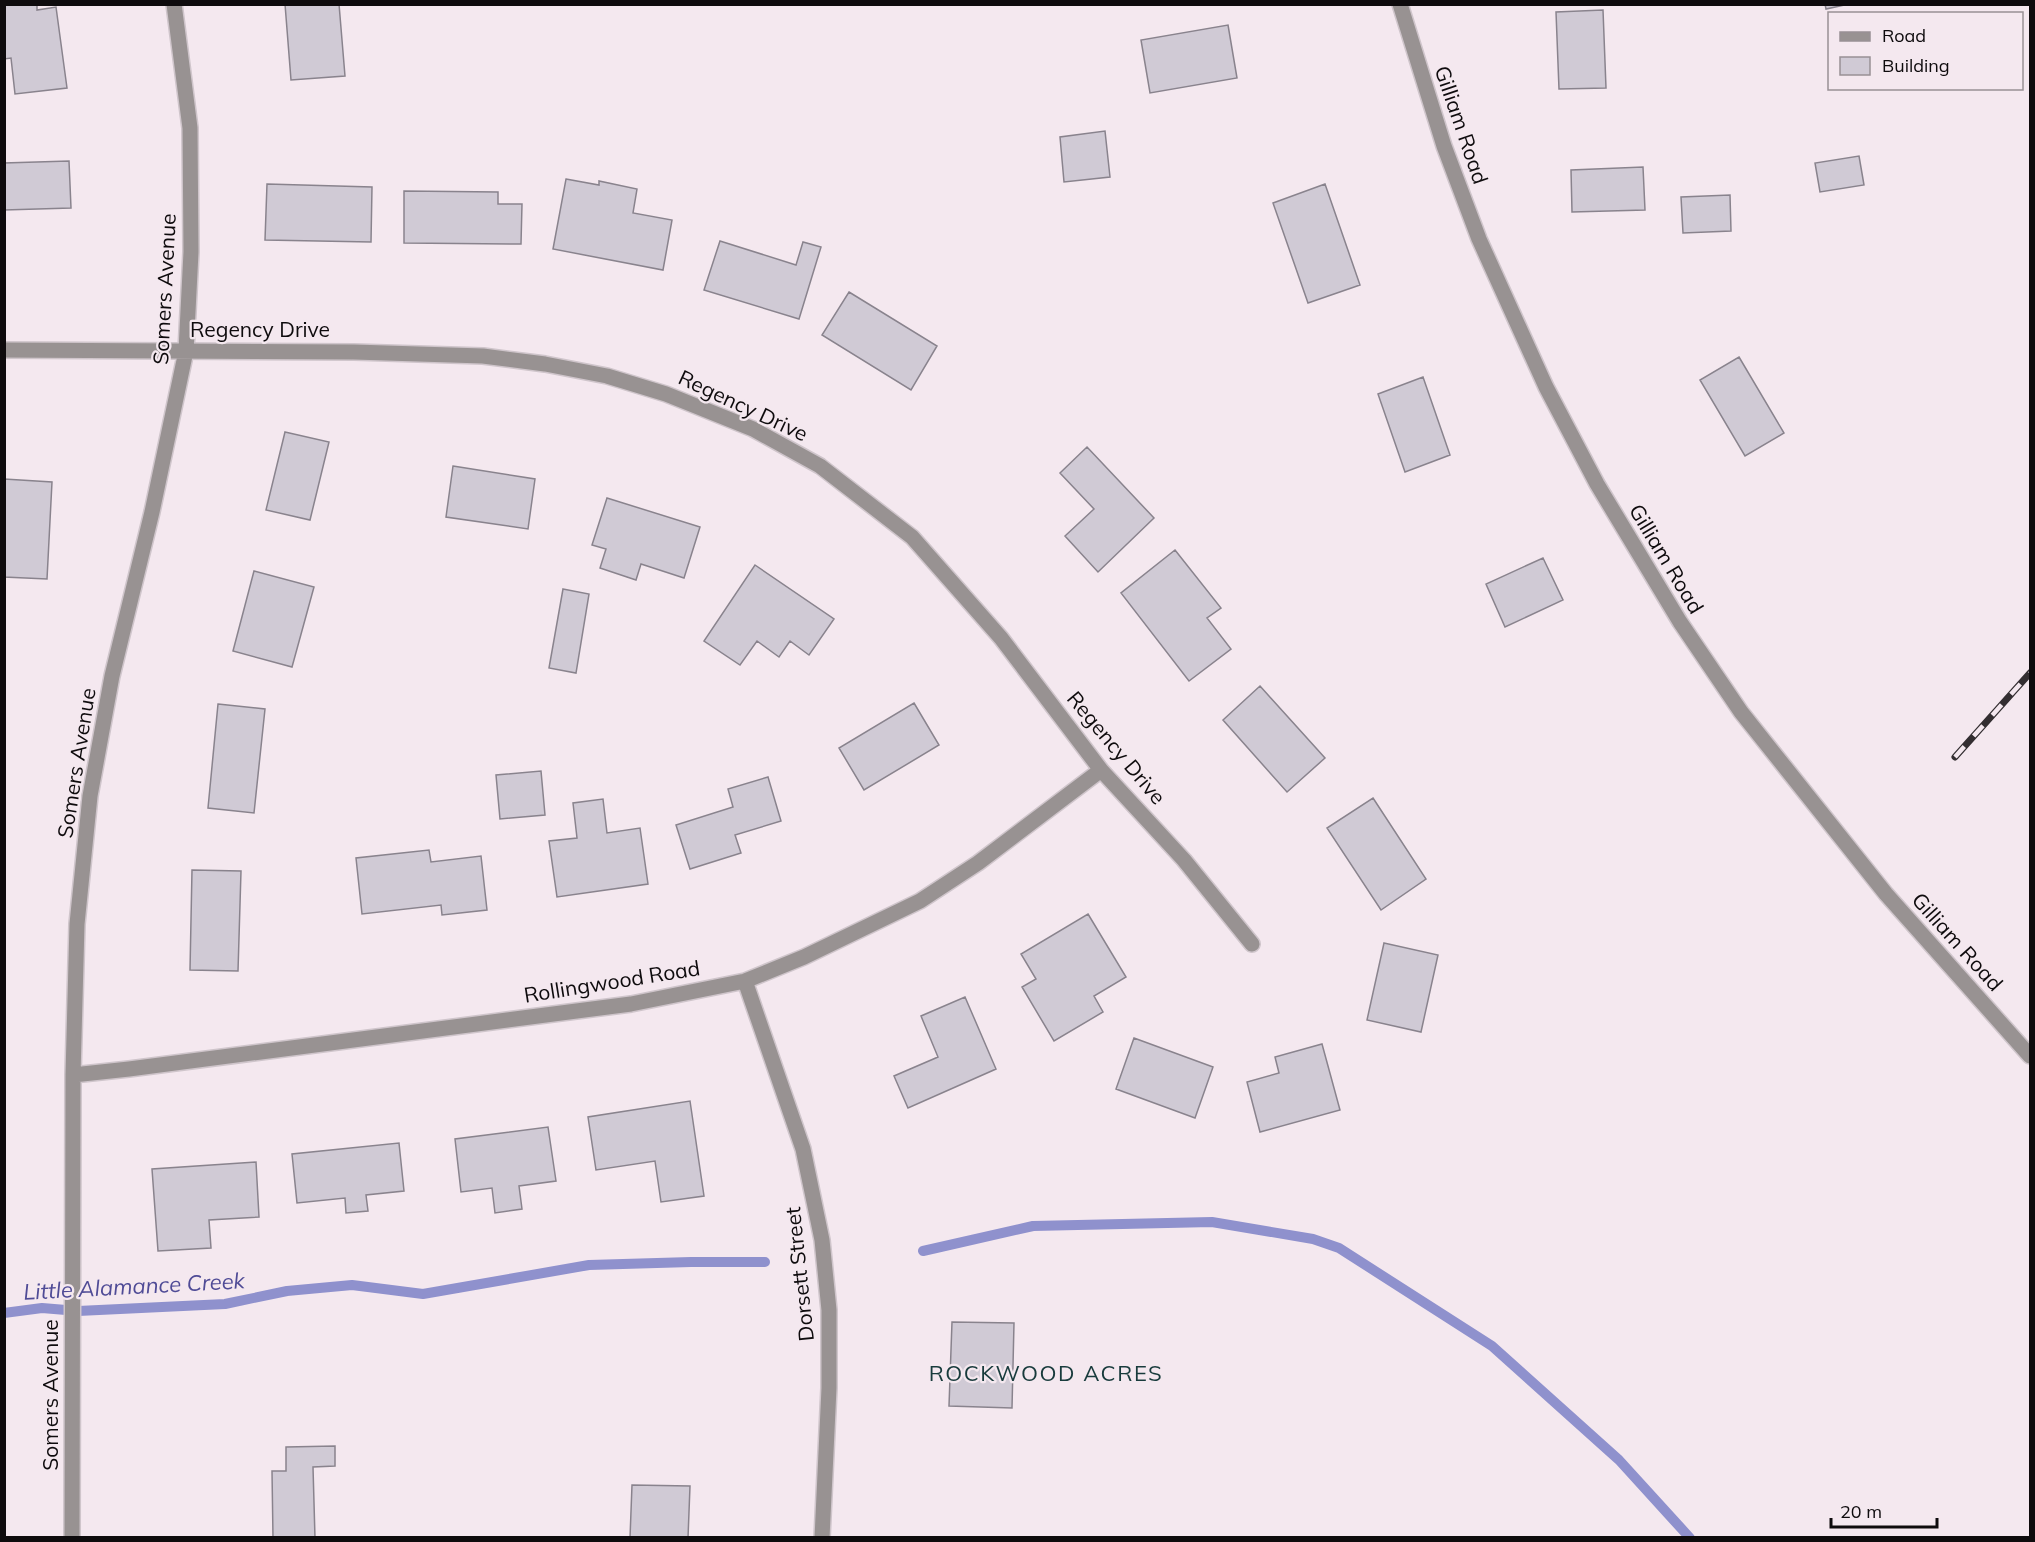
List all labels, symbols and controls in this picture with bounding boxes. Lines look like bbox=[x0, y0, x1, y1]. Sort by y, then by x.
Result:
legend bbox=[1828, 12, 2023, 90]
text: Road bbox=[1882, 24, 1926, 47]
text: Building bbox=[1882, 54, 1950, 77]
street label: Gilliam Road bbox=[1430, 62, 1494, 187]
street label: Somers Avenue bbox=[147, 213, 181, 365]
street label: Regency Drive bbox=[190, 316, 330, 342]
street label: Regency Drive bbox=[675, 364, 812, 446]
street label: Gilliam Road bbox=[1624, 499, 1710, 618]
street label: Regency Drive bbox=[1062, 685, 1172, 809]
street label: Somers Avenue bbox=[51, 686, 101, 840]
street label: Gilliam Road bbox=[1907, 887, 2009, 996]
street label: Rollingwood Road bbox=[522, 954, 702, 1008]
street label: Dorsett Street bbox=[779, 1206, 819, 1343]
water label: Little Alamance Creek bbox=[22, 1266, 246, 1306]
street label: Somers Avenue bbox=[37, 1319, 63, 1471]
district label: ROCKWOOD ACRES bbox=[929, 1359, 1163, 1387]
scale bar bbox=[1831, 1491, 1938, 1529]
text: 20 m bbox=[1840, 1500, 1882, 1523]

